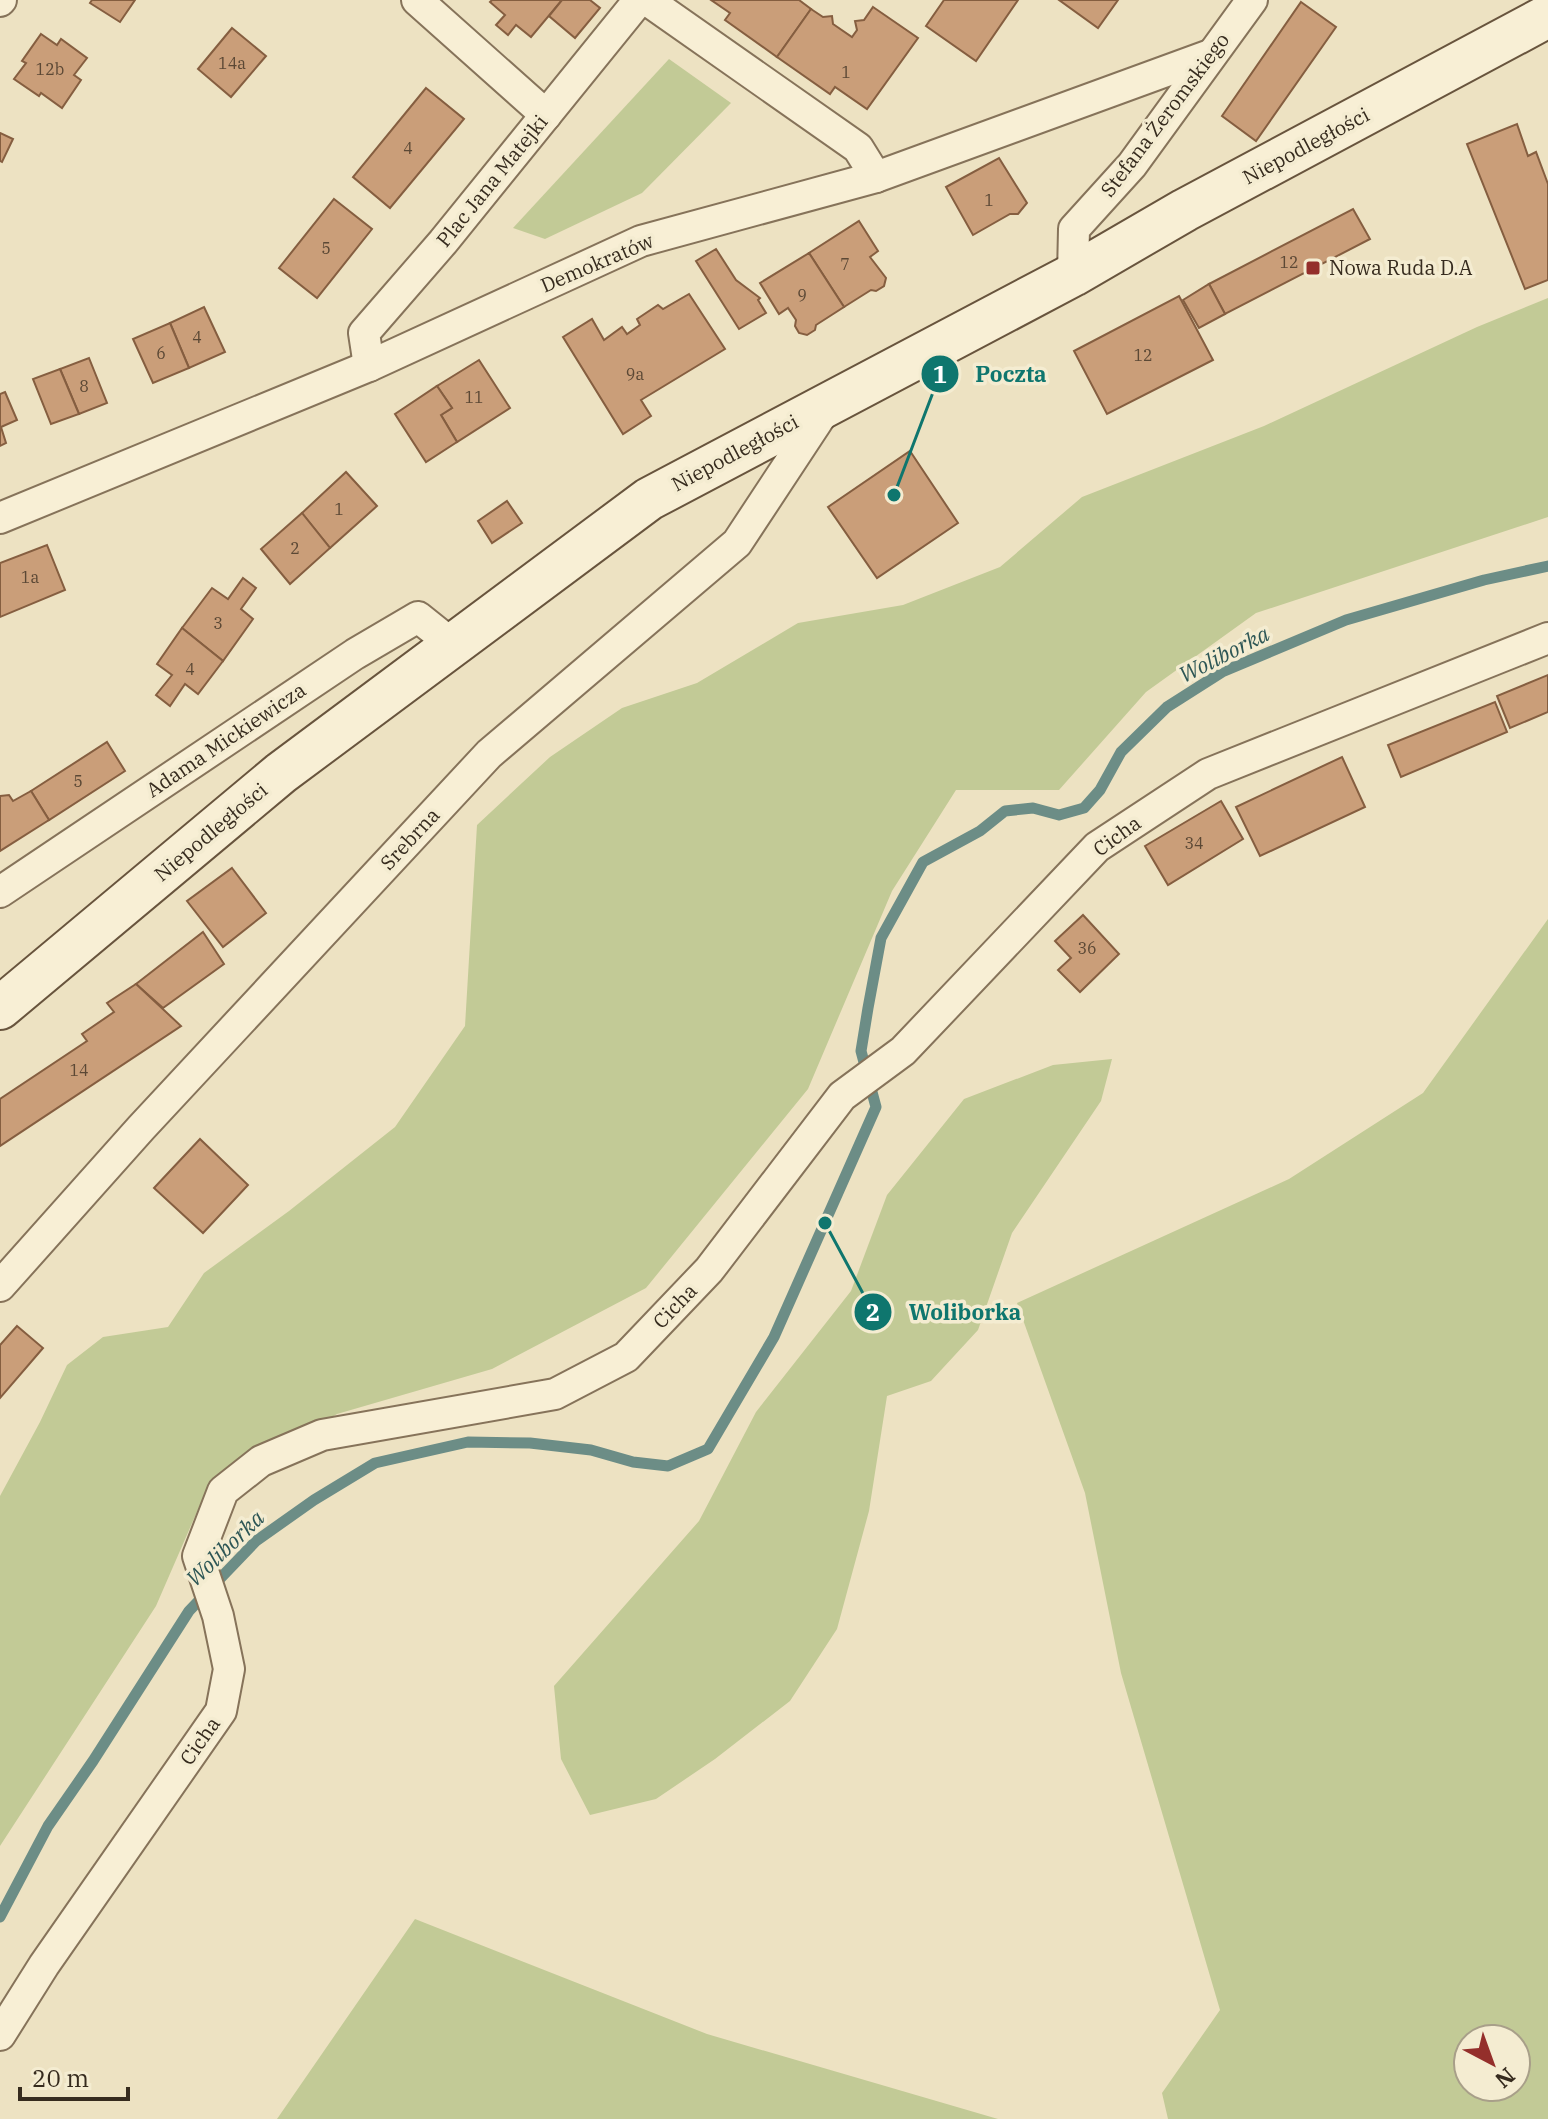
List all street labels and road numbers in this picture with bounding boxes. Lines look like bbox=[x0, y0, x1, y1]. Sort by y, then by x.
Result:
street label: Stefana Żeromskiego bbox=[1094, 27, 1235, 202]
street label: Niepodległości bbox=[1238, 101, 1374, 190]
street label: Plac Jana Matejki bbox=[430, 109, 553, 252]
street label: Demokratów bbox=[536, 226, 658, 298]
street label: Niepodległości bbox=[667, 408, 803, 497]
street label: Adama Mickiewicza bbox=[141, 676, 311, 803]
street label: Niepodległości bbox=[148, 776, 273, 887]
street label: Srebrna bbox=[374, 802, 445, 876]
street label: Cicha bbox=[1087, 809, 1146, 862]
street label: Cicha bbox=[647, 1277, 703, 1334]
street label: Cicha bbox=[173, 1711, 226, 1770]

